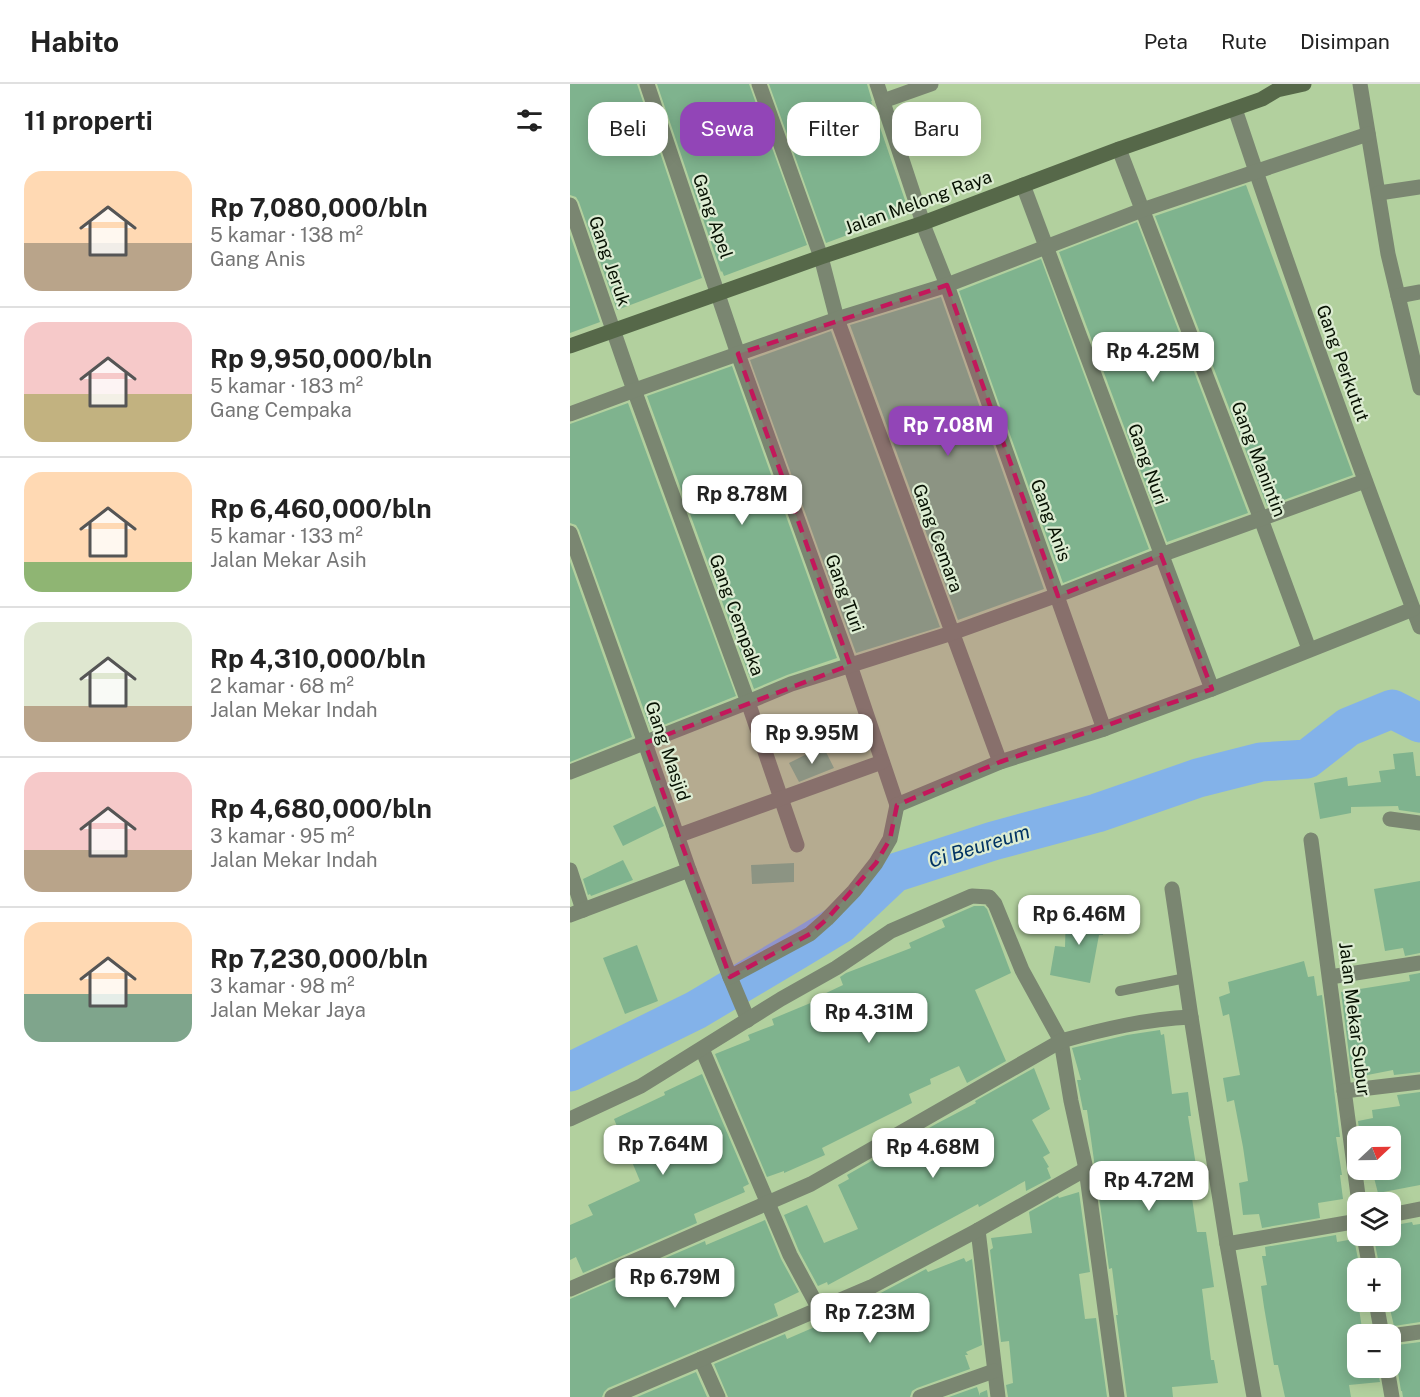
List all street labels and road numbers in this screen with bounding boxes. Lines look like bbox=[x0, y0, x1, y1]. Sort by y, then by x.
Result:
street label: Jalan Melong Raya bbox=[841, 166, 995, 238]
street label: Gang Apel bbox=[689, 171, 737, 261]
street label: Gang Jeruk bbox=[585, 213, 635, 309]
street label: Gang Perkutut bbox=[1312, 302, 1374, 424]
street label: Gang Manintin bbox=[1227, 398, 1291, 520]
street label: Gang Nuri bbox=[1124, 421, 1172, 507]
street label: Gang Anis bbox=[1026, 476, 1076, 564]
street label: Gang Cemara bbox=[909, 481, 967, 595]
street label: Gang Cempaka bbox=[705, 551, 769, 679]
street label: Gang Turi bbox=[821, 551, 869, 635]
street label: Gang Masjid bbox=[641, 698, 695, 804]
street label: Jalan Mekar Subur bbox=[1335, 941, 1375, 1097]

